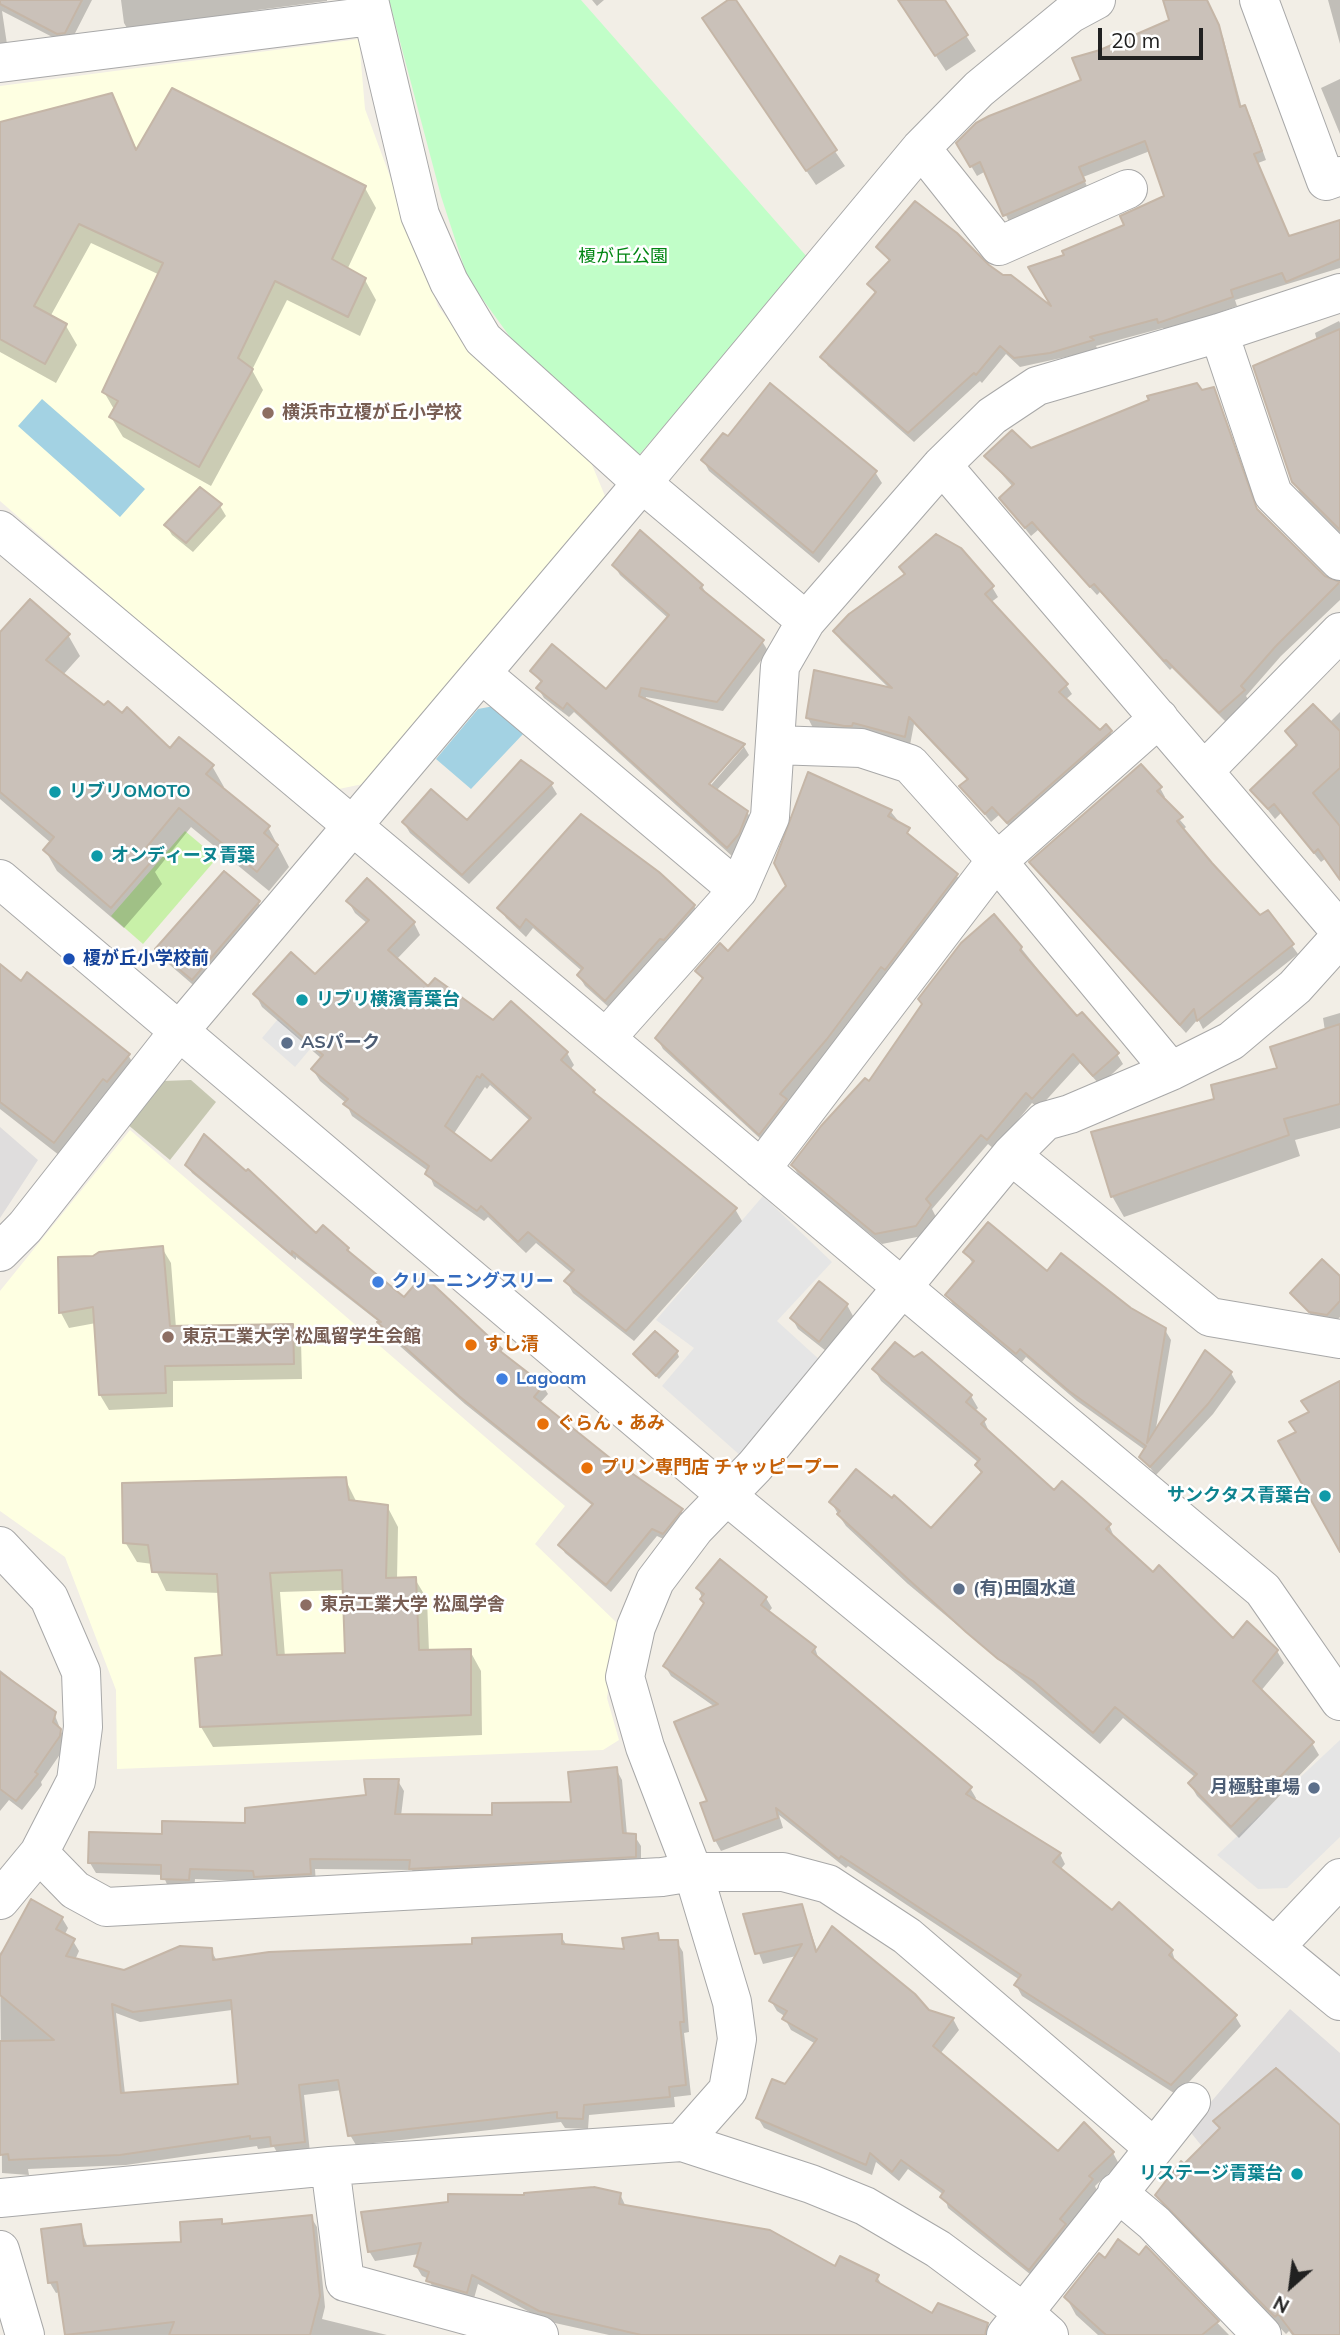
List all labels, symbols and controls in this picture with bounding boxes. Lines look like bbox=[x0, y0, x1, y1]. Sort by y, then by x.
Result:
scale bar bbox=[1102, 14, 1207, 58]
text: 20 m bbox=[1111, 27, 1160, 53]
park label: 榎が丘公園 bbox=[578, 246, 668, 268]
place label: 横浜市立榎が丘小学校 bbox=[282, 402, 462, 424]
marker: 横浜市立榎が丘小学校 bbox=[260, 405, 276, 421]
place label: リブリOMOTO bbox=[69, 781, 191, 803]
marker: リブリOMOTO bbox=[47, 784, 63, 800]
place label: オンディーヌ青葉 bbox=[111, 845, 255, 867]
marker: オンディーヌ青葉 bbox=[89, 848, 105, 864]
place label: 榎が丘小学校前 bbox=[83, 948, 209, 970]
marker: 榎が丘小学校前 bbox=[61, 951, 77, 967]
place label: リブリ横濱青葉台 bbox=[316, 989, 460, 1011]
marker: リブリ横濱青葉台 bbox=[294, 992, 310, 1008]
place label: ASパーク bbox=[301, 1032, 380, 1054]
marker: ASパーク bbox=[279, 1035, 295, 1051]
place label: クリーニングスリー bbox=[392, 1271, 554, 1293]
marker: クリーニングスリー bbox=[370, 1274, 386, 1290]
place label: 東京工業大学 松風留学生会館 bbox=[182, 1326, 421, 1348]
marker: 東京工業大学 松風留学生会館 bbox=[160, 1329, 176, 1345]
place label: すし清 bbox=[485, 1334, 539, 1356]
marker: すし清 bbox=[463, 1337, 479, 1353]
place label: Lagoam bbox=[516, 1368, 586, 1390]
marker: Lagoam bbox=[494, 1371, 510, 1387]
place label: ぐらん・あみ bbox=[557, 1413, 665, 1435]
marker: ぐらん・あみ bbox=[535, 1416, 551, 1432]
place label: プリン専門店 チャッピープー bbox=[601, 1457, 840, 1479]
marker: プリン専門店 チャッピープー bbox=[579, 1460, 595, 1476]
place label: サンクタス青葉台 bbox=[1167, 1485, 1311, 1507]
marker: サンクタス青葉台 bbox=[1317, 1488, 1333, 1504]
place label: (有)田園水道 bbox=[973, 1578, 1076, 1600]
marker: (有)田園水道 bbox=[951, 1581, 967, 1597]
place label: 東京工業大学 松風学舎 bbox=[320, 1594, 505, 1616]
marker: 東京工業大学 松風学舎 bbox=[298, 1597, 314, 1613]
place label: 月極駐車場 bbox=[1210, 1777, 1300, 1799]
marker: 月極駐車場 bbox=[1306, 1780, 1322, 1796]
place label: リステージ青葉台 bbox=[1139, 2163, 1283, 2185]
marker: リステージ青葉台 bbox=[1289, 2166, 1305, 2182]
north arrow bbox=[1256, 2251, 1326, 2321]
text: N bbox=[1269, 2291, 1293, 2319]

